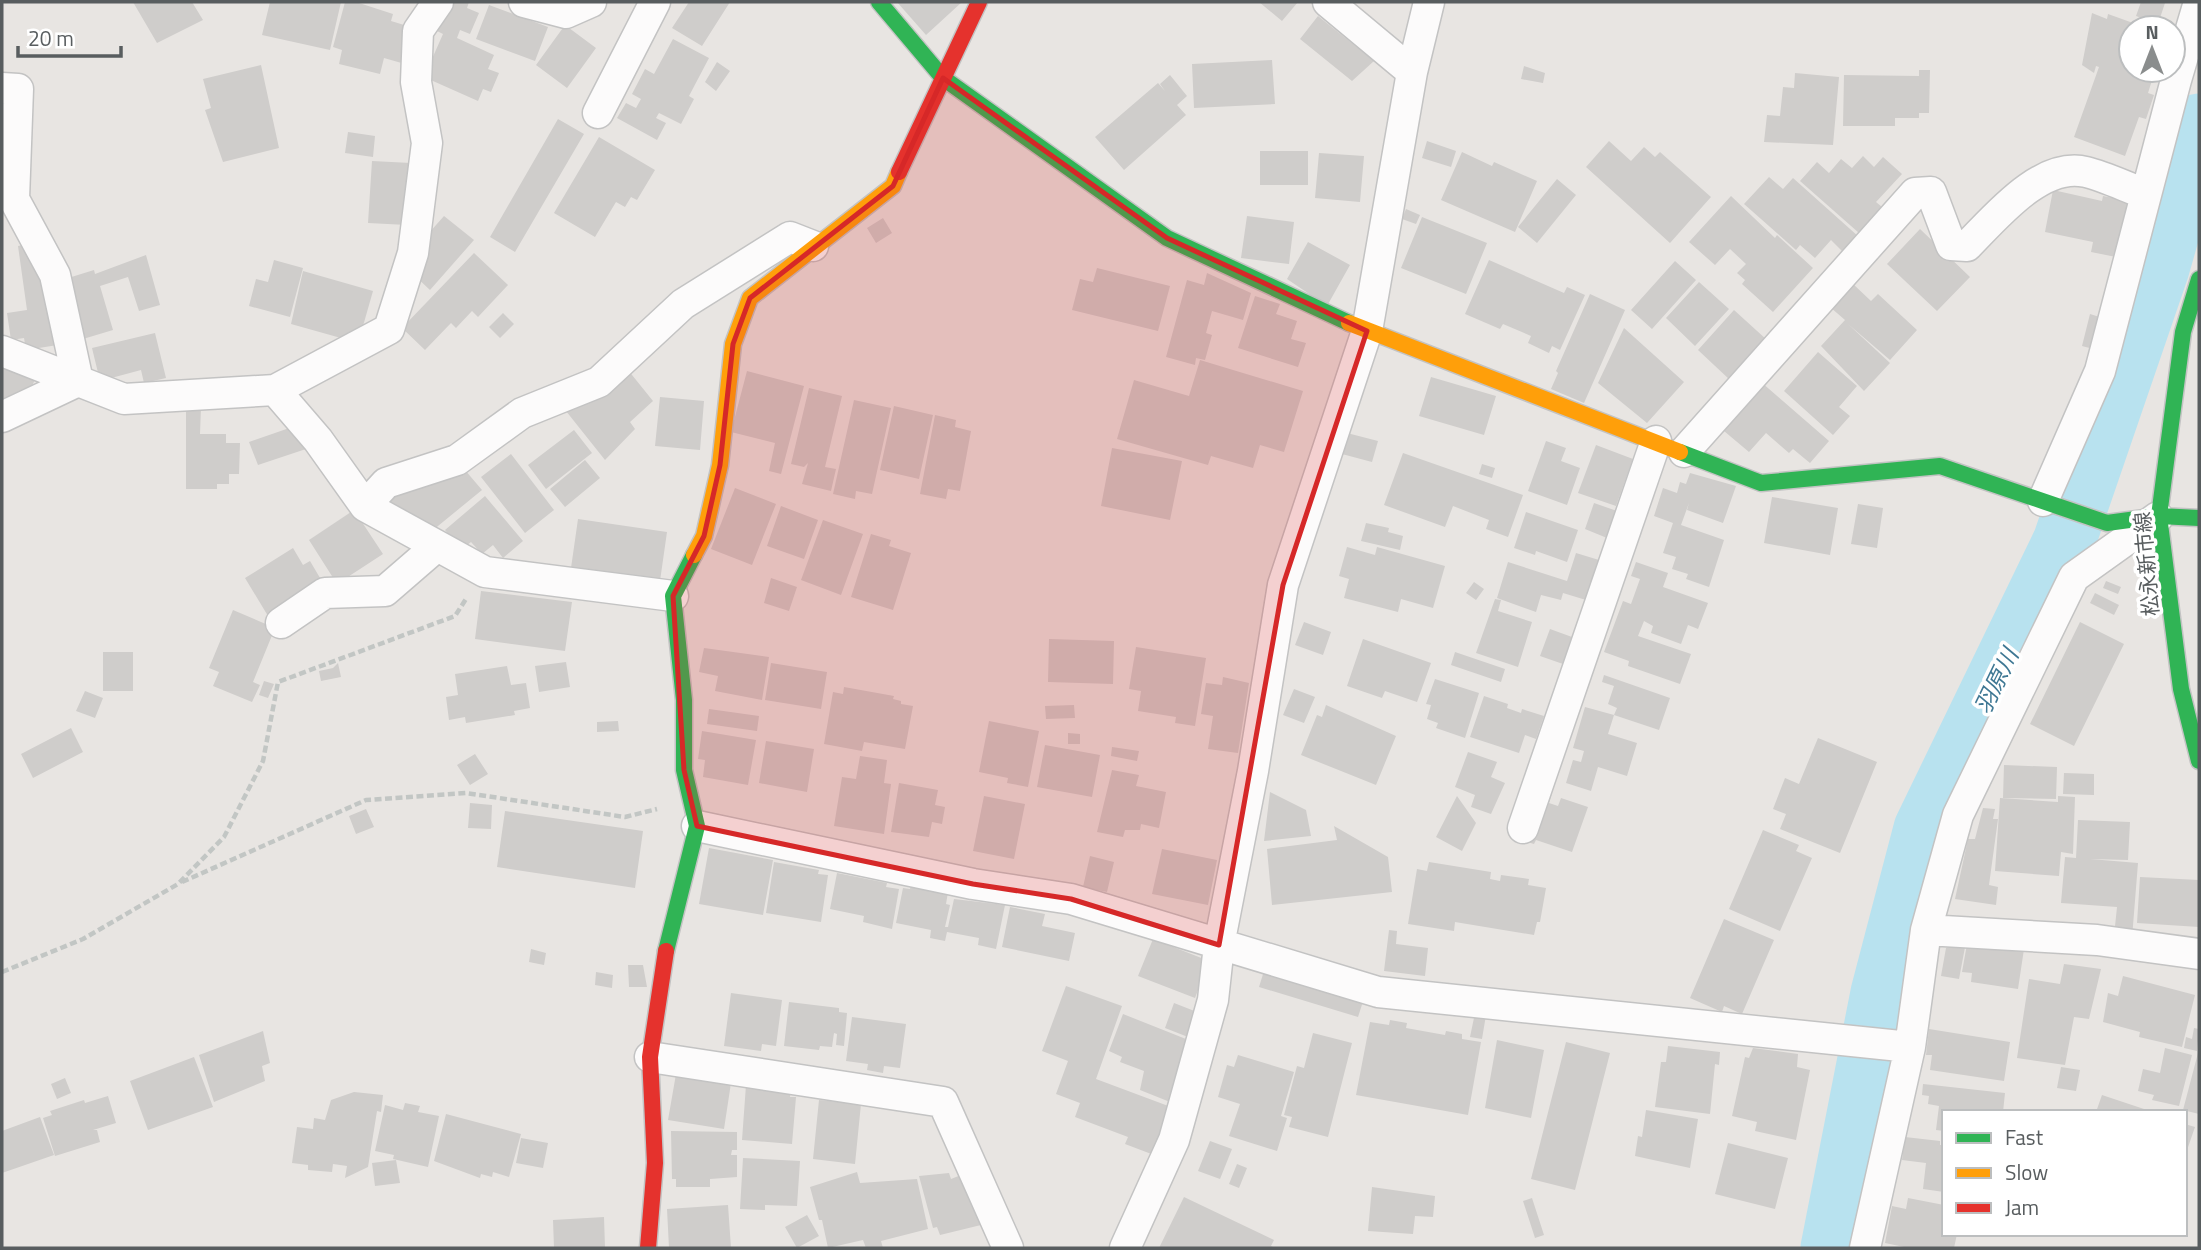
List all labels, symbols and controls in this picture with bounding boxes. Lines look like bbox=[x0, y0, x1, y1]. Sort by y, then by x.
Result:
scale bar bbox=[18, 14, 121, 58]
north arrow bbox=[2117, 14, 2187, 84]
text: N bbox=[2145, 17, 2159, 46]
text: 20 m bbox=[28, 22, 74, 54]
street label: 松永新市線 bbox=[2125, 510, 2167, 618]
water label: 羽原川 bbox=[1965, 640, 2028, 720]
legend bbox=[1942, 1110, 2187, 1236]
text: Fast bbox=[2005, 1121, 2044, 1153]
text: Slow bbox=[2005, 1156, 2048, 1188]
text: Jam bbox=[2005, 1191, 2039, 1223]

